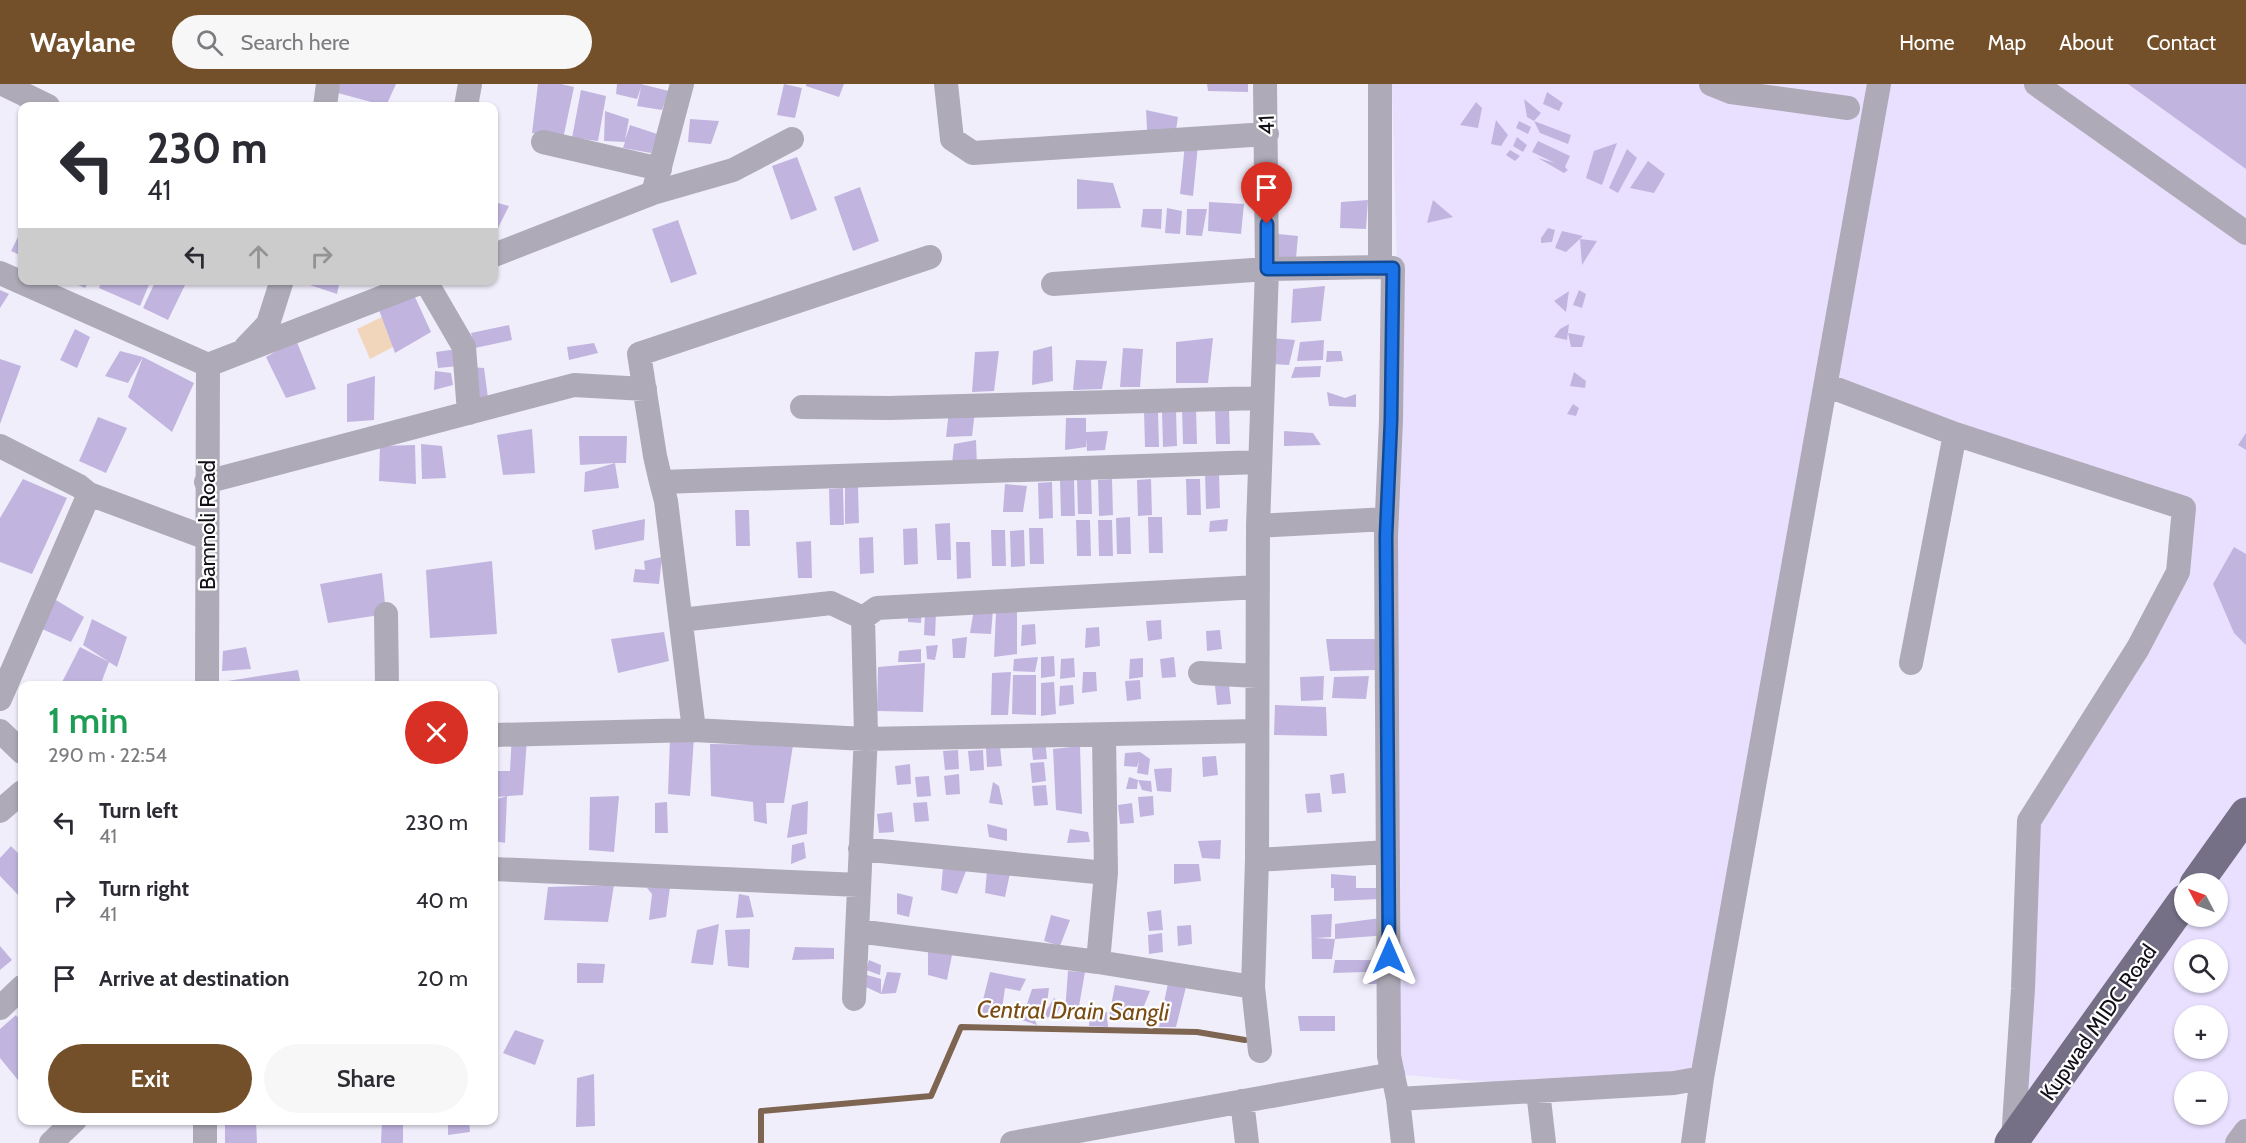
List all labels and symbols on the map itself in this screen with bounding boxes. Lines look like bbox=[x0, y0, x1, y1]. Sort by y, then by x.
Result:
street label: 41 bbox=[1253, 115, 1280, 135]
pin bbox=[1241, 162, 1292, 224]
street label: Bamnoli Road bbox=[194, 460, 221, 590]
north arrow bbox=[2174, 873, 2228, 927]
position arrow bbox=[1357, 924, 1421, 988]
street label: Kupwad MIDC Road bbox=[2034, 939, 2162, 1106]
water label: Central Drain Sangli bbox=[976, 994, 1171, 1027]

